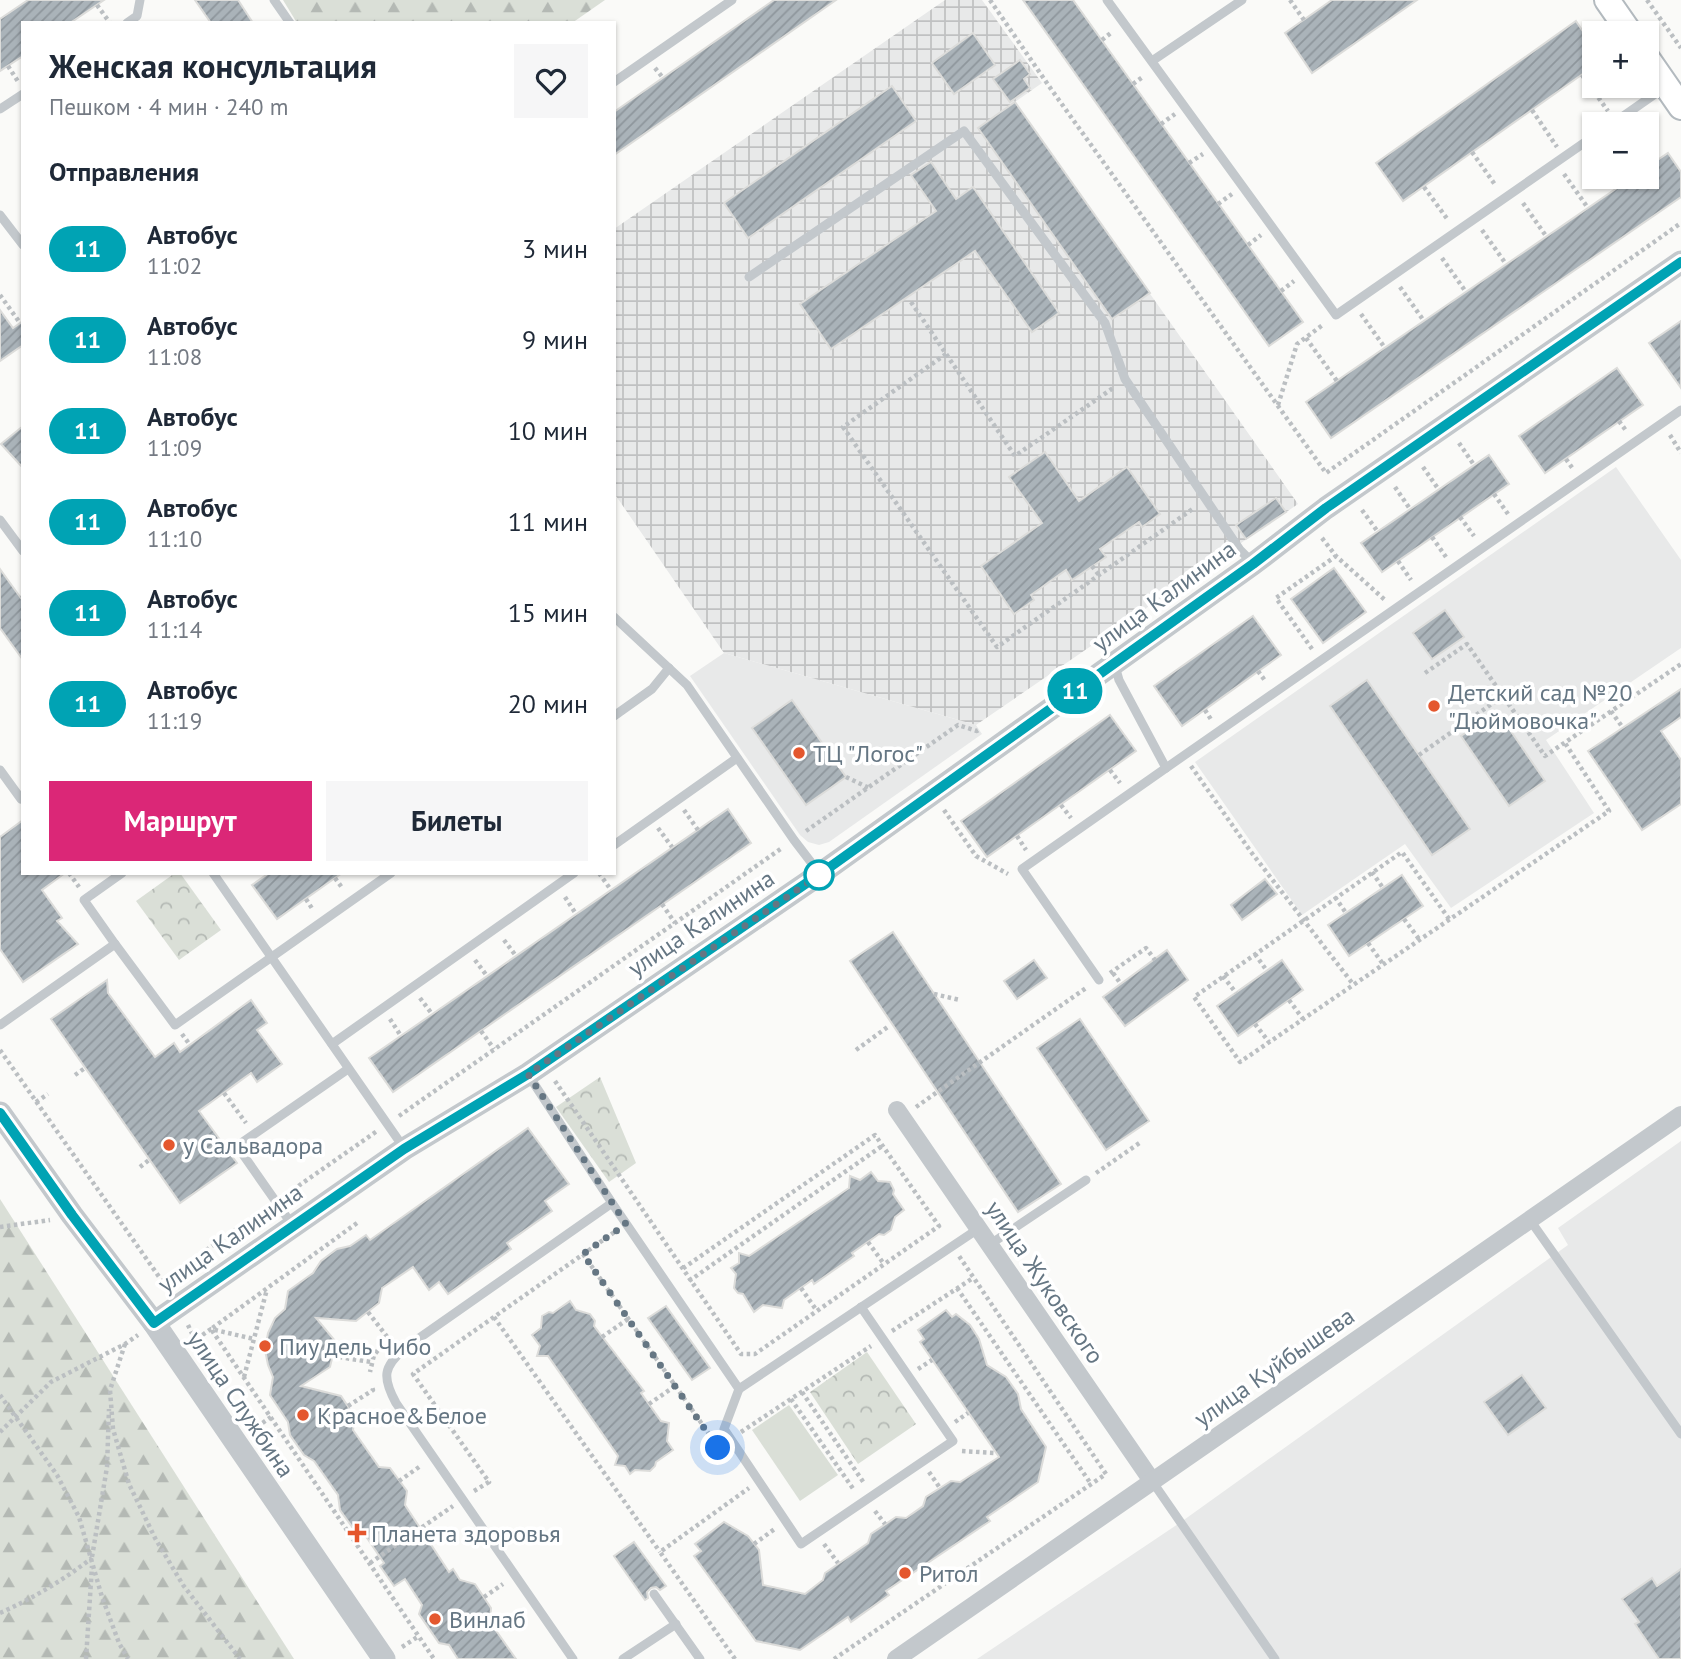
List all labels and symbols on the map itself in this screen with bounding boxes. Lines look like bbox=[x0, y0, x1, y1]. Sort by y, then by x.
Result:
street label: улица Калинина bbox=[1086, 533, 1242, 659]
line badge: 11 bbox=[1044, 668, 1106, 714]
place label: Детский сад №20 "Дюймовочка" bbox=[1448, 677, 1633, 736]
marker: Детский сад №20 "Дюймовочка" bbox=[1426, 698, 1442, 714]
place label: ТЦ "Логос" bbox=[813, 738, 923, 769]
marker: ТЦ "Логос" bbox=[791, 745, 807, 761]
unlabelled marker bbox=[804, 860, 834, 890]
street label: улица Калинина bbox=[622, 863, 780, 983]
place label: у Сальвадора bbox=[183, 1130, 323, 1161]
marker: у Сальвадора bbox=[161, 1137, 177, 1153]
street label: улица Калинина bbox=[151, 1177, 309, 1299]
street label: улица Жуковского bbox=[979, 1194, 1111, 1370]
street label: улица Куйбышева bbox=[1188, 1300, 1360, 1434]
street label: улица Службина bbox=[181, 1325, 301, 1483]
place label: Пиу дель Чибо bbox=[279, 1331, 431, 1362]
marker: Пиу дель Чибо bbox=[257, 1338, 273, 1354]
place label: Красное&Белое bbox=[317, 1400, 487, 1431]
marker: Красное&Белое bbox=[295, 1407, 311, 1423]
your location bbox=[700, 1430, 735, 1465]
place label: Планета здоровья bbox=[371, 1518, 561, 1549]
marker: Планета здоровья bbox=[349, 1525, 365, 1541]
place label: Ритол bbox=[919, 1558, 979, 1589]
marker: Ритол bbox=[897, 1565, 913, 1581]
place label: Винлаб bbox=[449, 1604, 526, 1635]
marker: Винлаб bbox=[427, 1611, 443, 1627]

